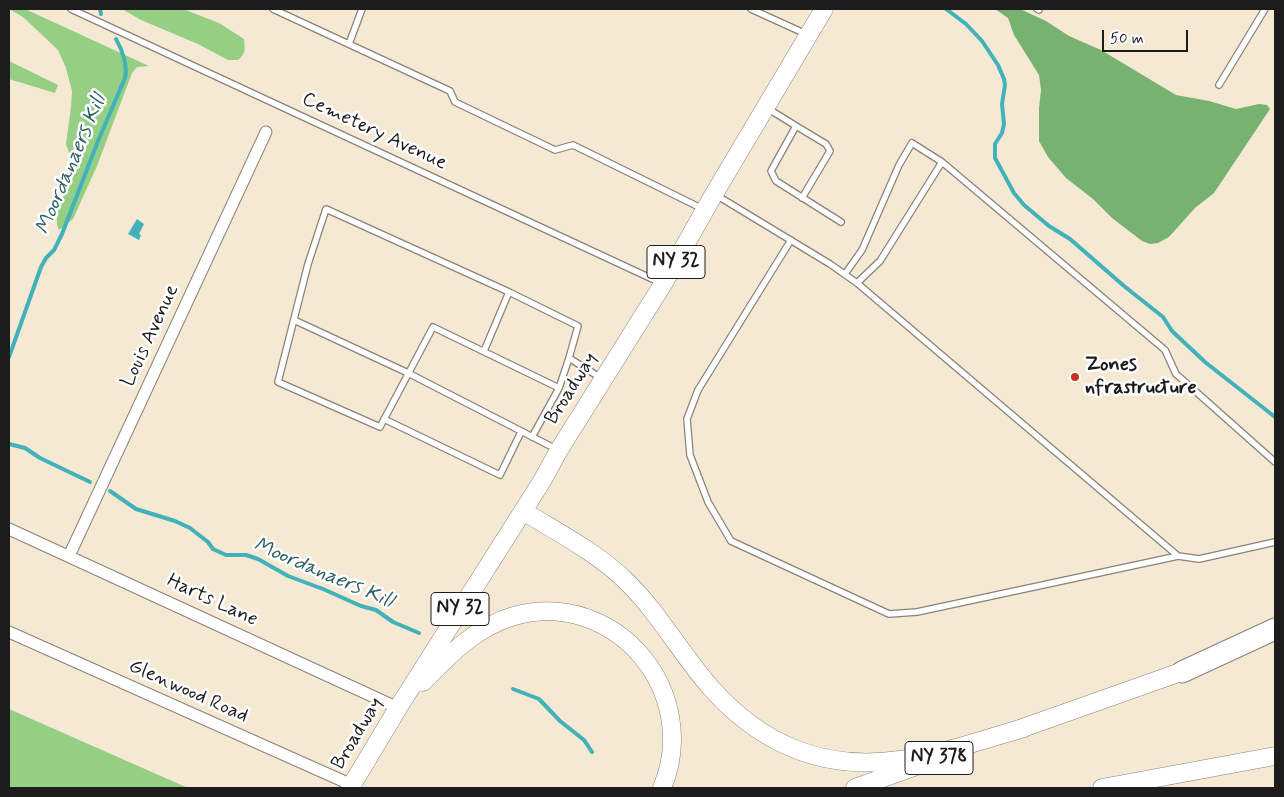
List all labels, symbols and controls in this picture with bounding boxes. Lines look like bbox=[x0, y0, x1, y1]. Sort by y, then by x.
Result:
scale bar bbox=[1104, 20, 1190, 52]
text: 50 m bbox=[1110, 29, 1144, 49]
street label: Cemetery Avenue bbox=[298, 88, 450, 176]
water label: Moordanaers Kill bbox=[31, 91, 113, 239]
road number: NY 32 bbox=[647, 246, 705, 278]
street label: Louis Avenue bbox=[117, 281, 185, 391]
street label: Broadway bbox=[541, 349, 603, 429]
place label: Zones nfrastructure bbox=[1085, 354, 1197, 401]
marker: Zones nfrastructure bbox=[1069, 371, 1081, 383]
water label: Moordanaers Kill bbox=[249, 533, 397, 615]
street label: Harts Lane bbox=[163, 569, 261, 633]
road number: NY 32 bbox=[431, 592, 489, 626]
street label: Glenwood Road bbox=[125, 655, 251, 729]
street label: Broadway bbox=[327, 693, 389, 775]
road number: NY 378 bbox=[905, 741, 973, 774]

